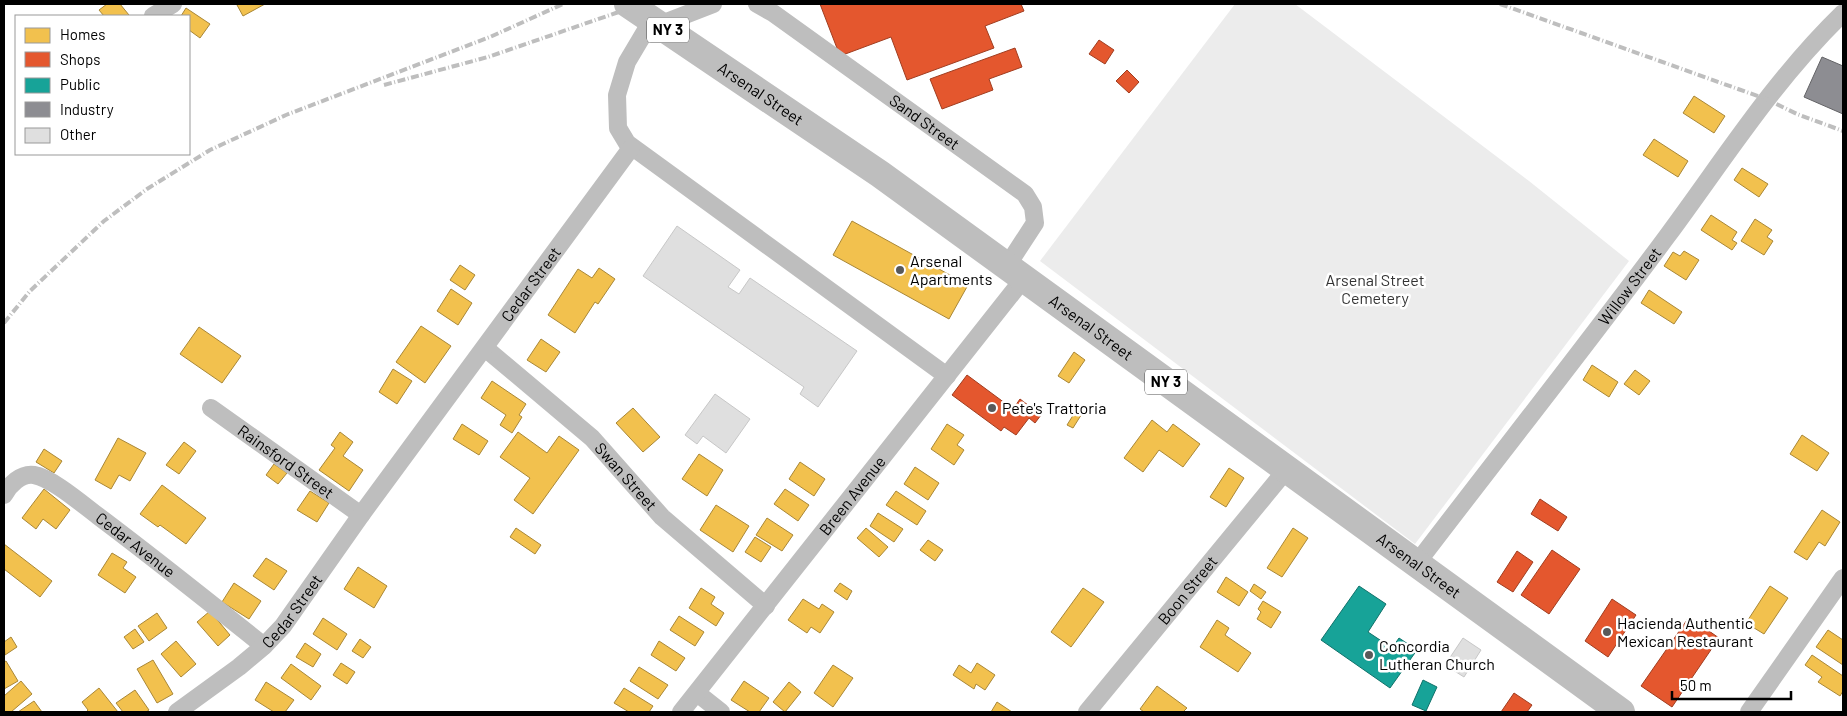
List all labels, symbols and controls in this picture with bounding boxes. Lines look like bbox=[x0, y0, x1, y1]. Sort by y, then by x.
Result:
legend bbox=[15, 15, 190, 155]
road number: NY 3 bbox=[647, 18, 689, 42]
text: Homes bbox=[60, 25, 105, 43]
text: Shops bbox=[60, 50, 100, 68]
street label: Arsenal Street bbox=[715, 57, 807, 129]
text: Public bbox=[60, 75, 100, 93]
street label: Sand Street bbox=[886, 90, 964, 153]
text: Industry bbox=[60, 100, 114, 118]
text: Other bbox=[60, 125, 97, 143]
street label: Cedar Street bbox=[497, 243, 564, 325]
street label: Willow Street bbox=[1594, 243, 1665, 329]
place label: Arsenal Apartments bbox=[910, 251, 992, 288]
marker: Arsenal Apartments bbox=[894, 264, 906, 276]
park label: Arsenal Street Cemetery bbox=[1325, 270, 1425, 307]
street label: Arsenal Street bbox=[1046, 290, 1137, 364]
road number: NY 3 bbox=[1145, 370, 1187, 394]
place label: Pete's Trattoria bbox=[1002, 398, 1106, 417]
marker: Pete's Trattoria bbox=[986, 402, 998, 414]
street label: Rainsford Street bbox=[234, 420, 338, 502]
street label: Swan Street bbox=[591, 438, 661, 514]
street label: Breen Avenue bbox=[815, 452, 889, 539]
street label: Cedar Avenue bbox=[92, 508, 179, 581]
street label: Arsenal Street bbox=[1374, 528, 1465, 602]
street label: Boon Street bbox=[1153, 552, 1221, 628]
street label: Cedar Street bbox=[257, 570, 326, 652]
place label: Hacienda Authentic Mexican Restaurant bbox=[1617, 613, 1754, 650]
marker: Hacienda Authentic Mexican Restaurant bbox=[1601, 626, 1613, 638]
place label: Concordia Lutheran Church bbox=[1379, 636, 1495, 673]
marker: Concordia Lutheran Church bbox=[1363, 649, 1375, 661]
scale bar bbox=[1672, 668, 1791, 700]
text: 50 m bbox=[1680, 676, 1712, 694]

